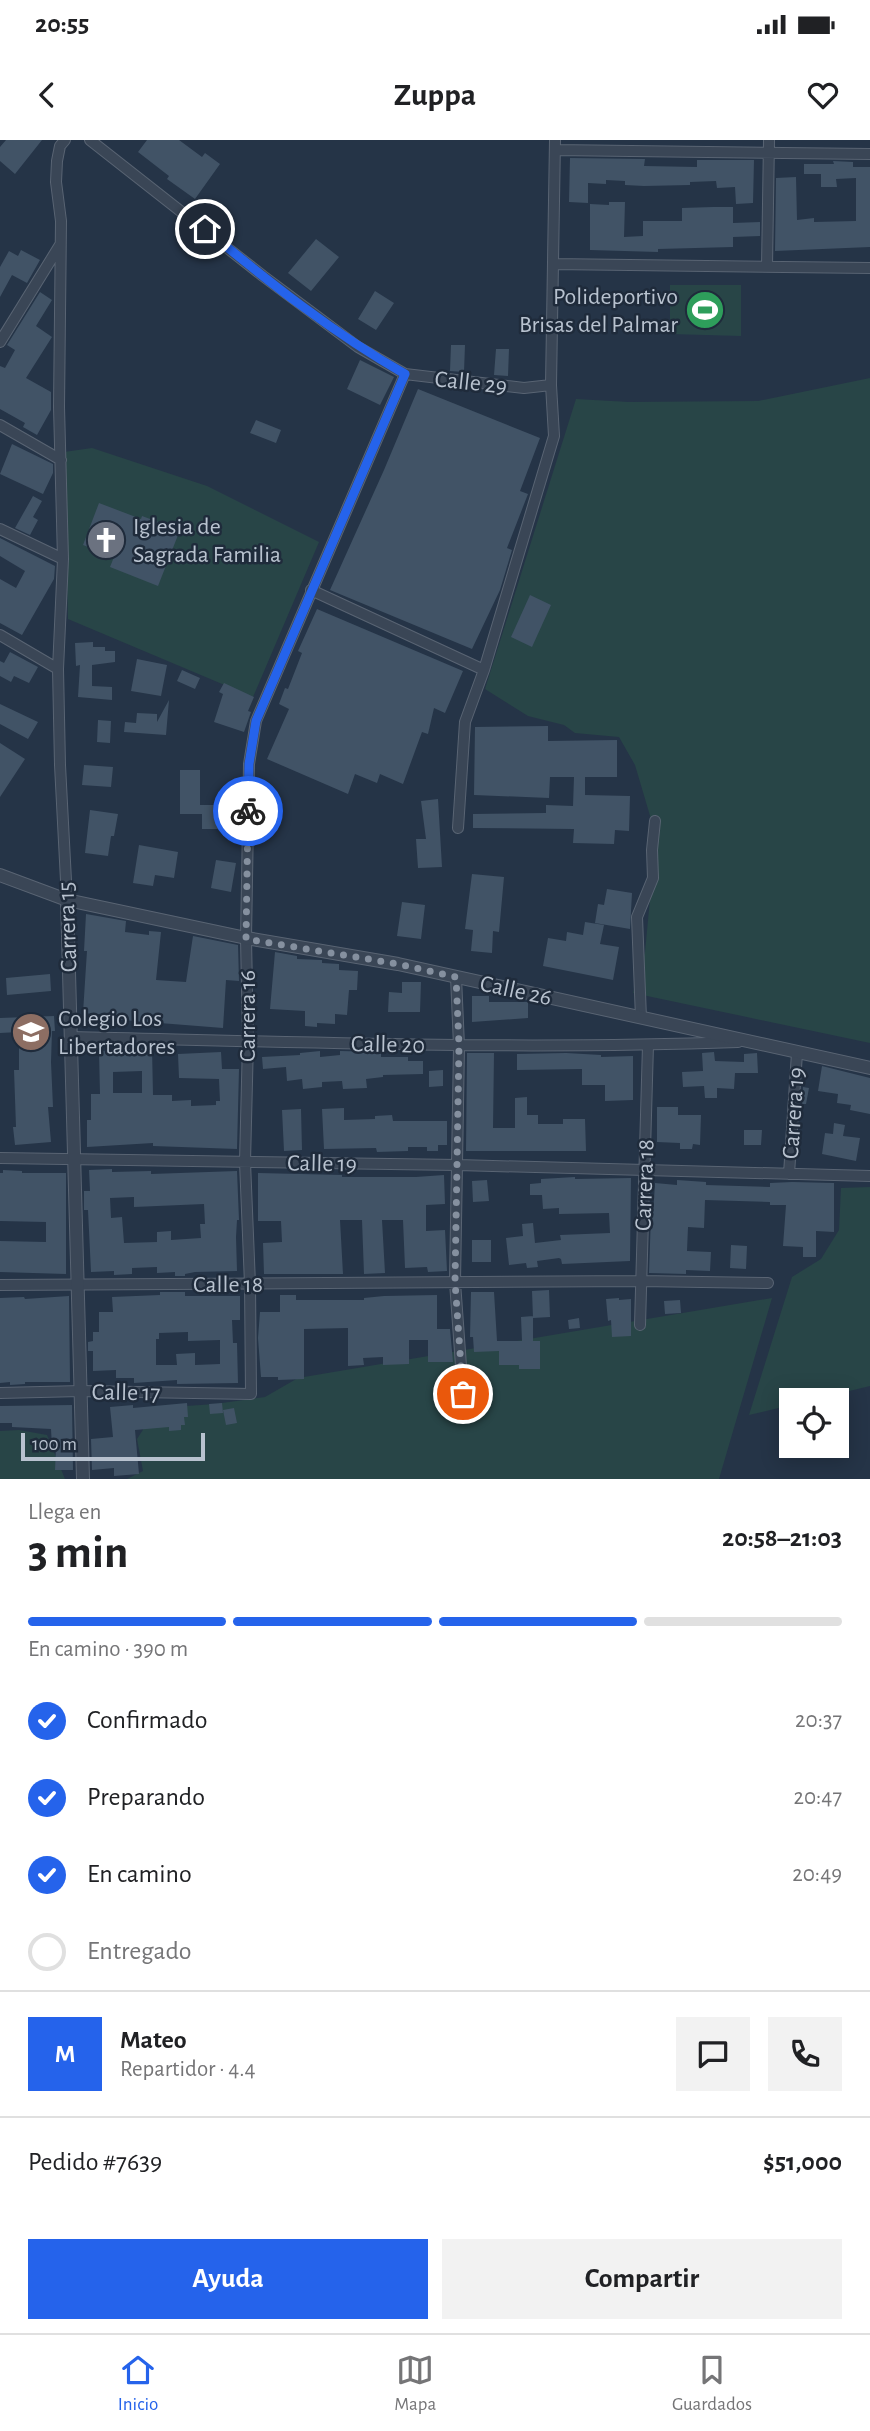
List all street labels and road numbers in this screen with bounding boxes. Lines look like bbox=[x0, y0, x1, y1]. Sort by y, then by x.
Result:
street label: Calle 29 bbox=[434, 367, 508, 399]
street label: Carrera 15 bbox=[54, 881, 82, 973]
street label: Carrera 16 bbox=[236, 970, 260, 1062]
street label: Calle 26 bbox=[478, 972, 554, 1010]
street label: Calle 20 bbox=[351, 1032, 425, 1058]
street label: Carrera 19 bbox=[779, 1066, 809, 1160]
street label: Carrera 18 bbox=[631, 1139, 659, 1231]
street label: Calle 19 bbox=[287, 1151, 357, 1177]
street label: Calle 18 bbox=[193, 1273, 263, 1297]
street label: Calle 17 bbox=[91, 1380, 161, 1406]

